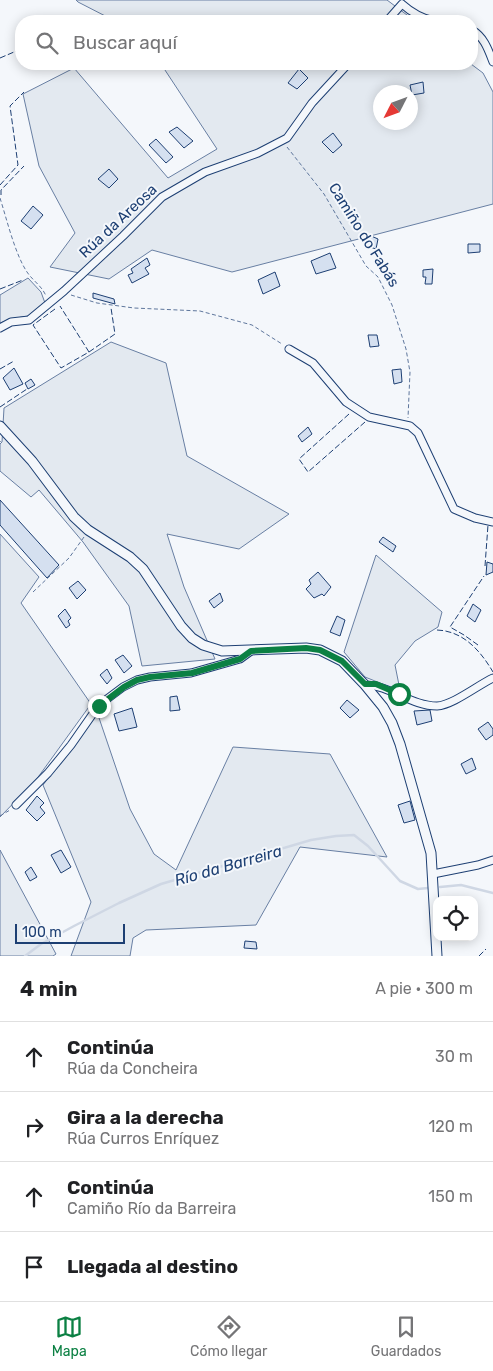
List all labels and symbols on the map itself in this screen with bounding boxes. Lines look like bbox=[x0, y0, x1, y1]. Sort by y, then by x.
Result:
north arrow bbox=[373, 85, 418, 130]
street label: Rúa da Areosa bbox=[75, 180, 161, 262]
street label: Camiño do Fabás bbox=[325, 180, 403, 291]
route start bbox=[388, 683, 411, 706]
route end bbox=[88, 695, 111, 718]
water label: Río da Barreira bbox=[172, 841, 284, 890]
scale bar bbox=[15, 921, 125, 944]

